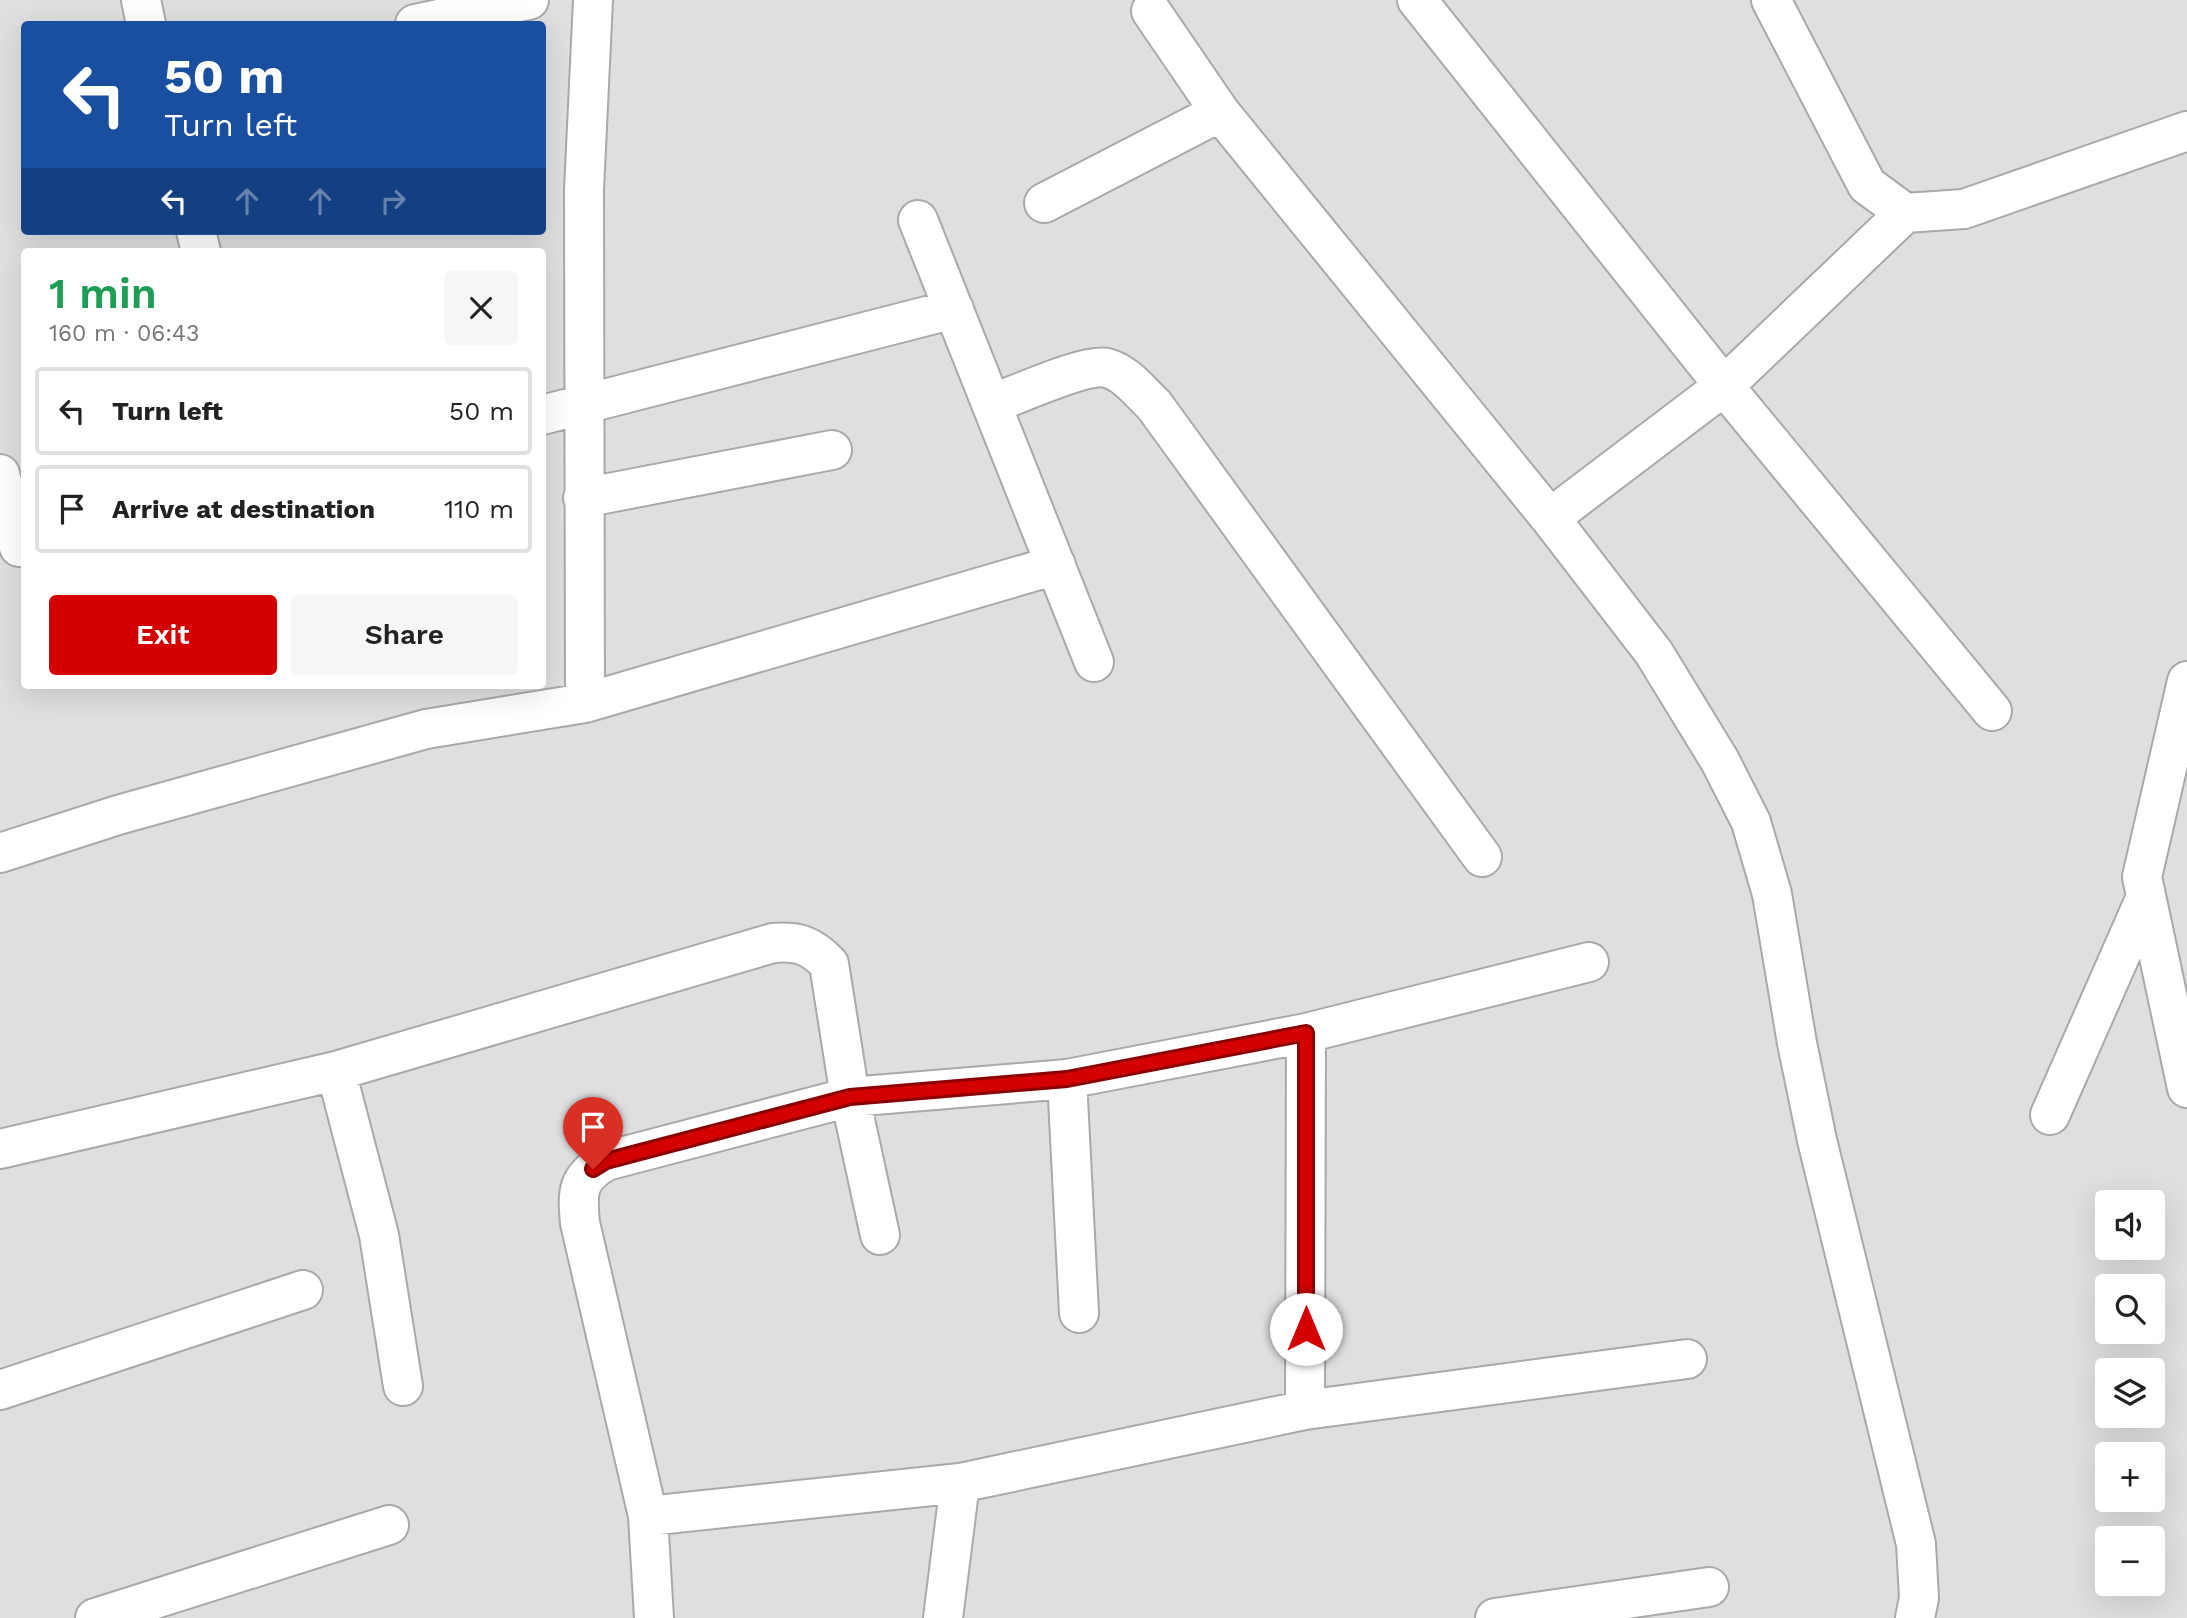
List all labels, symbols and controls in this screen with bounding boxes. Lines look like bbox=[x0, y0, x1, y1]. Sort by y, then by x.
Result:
text: 50 m bbox=[164, 47, 284, 105]
icon: left bbox=[49, 49, 140, 140]
text: Turn left bbox=[164, 106, 297, 144]
icon: left bbox=[155, 182, 193, 220]
icon: ahead bbox=[228, 182, 266, 220]
icon: ahead bbox=[301, 182, 339, 220]
icon: right bbox=[374, 182, 412, 220]
text: 1 min bbox=[49, 269, 157, 318]
button: close bbox=[444, 271, 518, 345]
text: 160 m · 06:43 bbox=[49, 320, 199, 347]
icon: left bbox=[53, 392, 91, 430]
text: Turn left bbox=[112, 396, 223, 426]
text: 50 m bbox=[449, 396, 514, 426]
icon: arrive bbox=[53, 490, 91, 528]
text: Arrive at destination bbox=[112, 494, 375, 524]
text: 110 m bbox=[444, 494, 514, 524]
button: Exit bbox=[49, 595, 277, 675]
button: Share bbox=[291, 595, 518, 675]
pin bbox=[563, 1097, 623, 1169]
icon: arrive bbox=[574, 1108, 612, 1146]
map controls bbox=[2095, 1190, 2165, 1596]
button: sound bbox=[2095, 1190, 2165, 1260]
button: search bbox=[2095, 1274, 2165, 1344]
position arrow bbox=[1269, 1292, 1343, 1366]
button: layers bbox=[2095, 1358, 2165, 1428]
button: + bbox=[2095, 1442, 2165, 1512]
button: − bbox=[2095, 1526, 2165, 1596]

